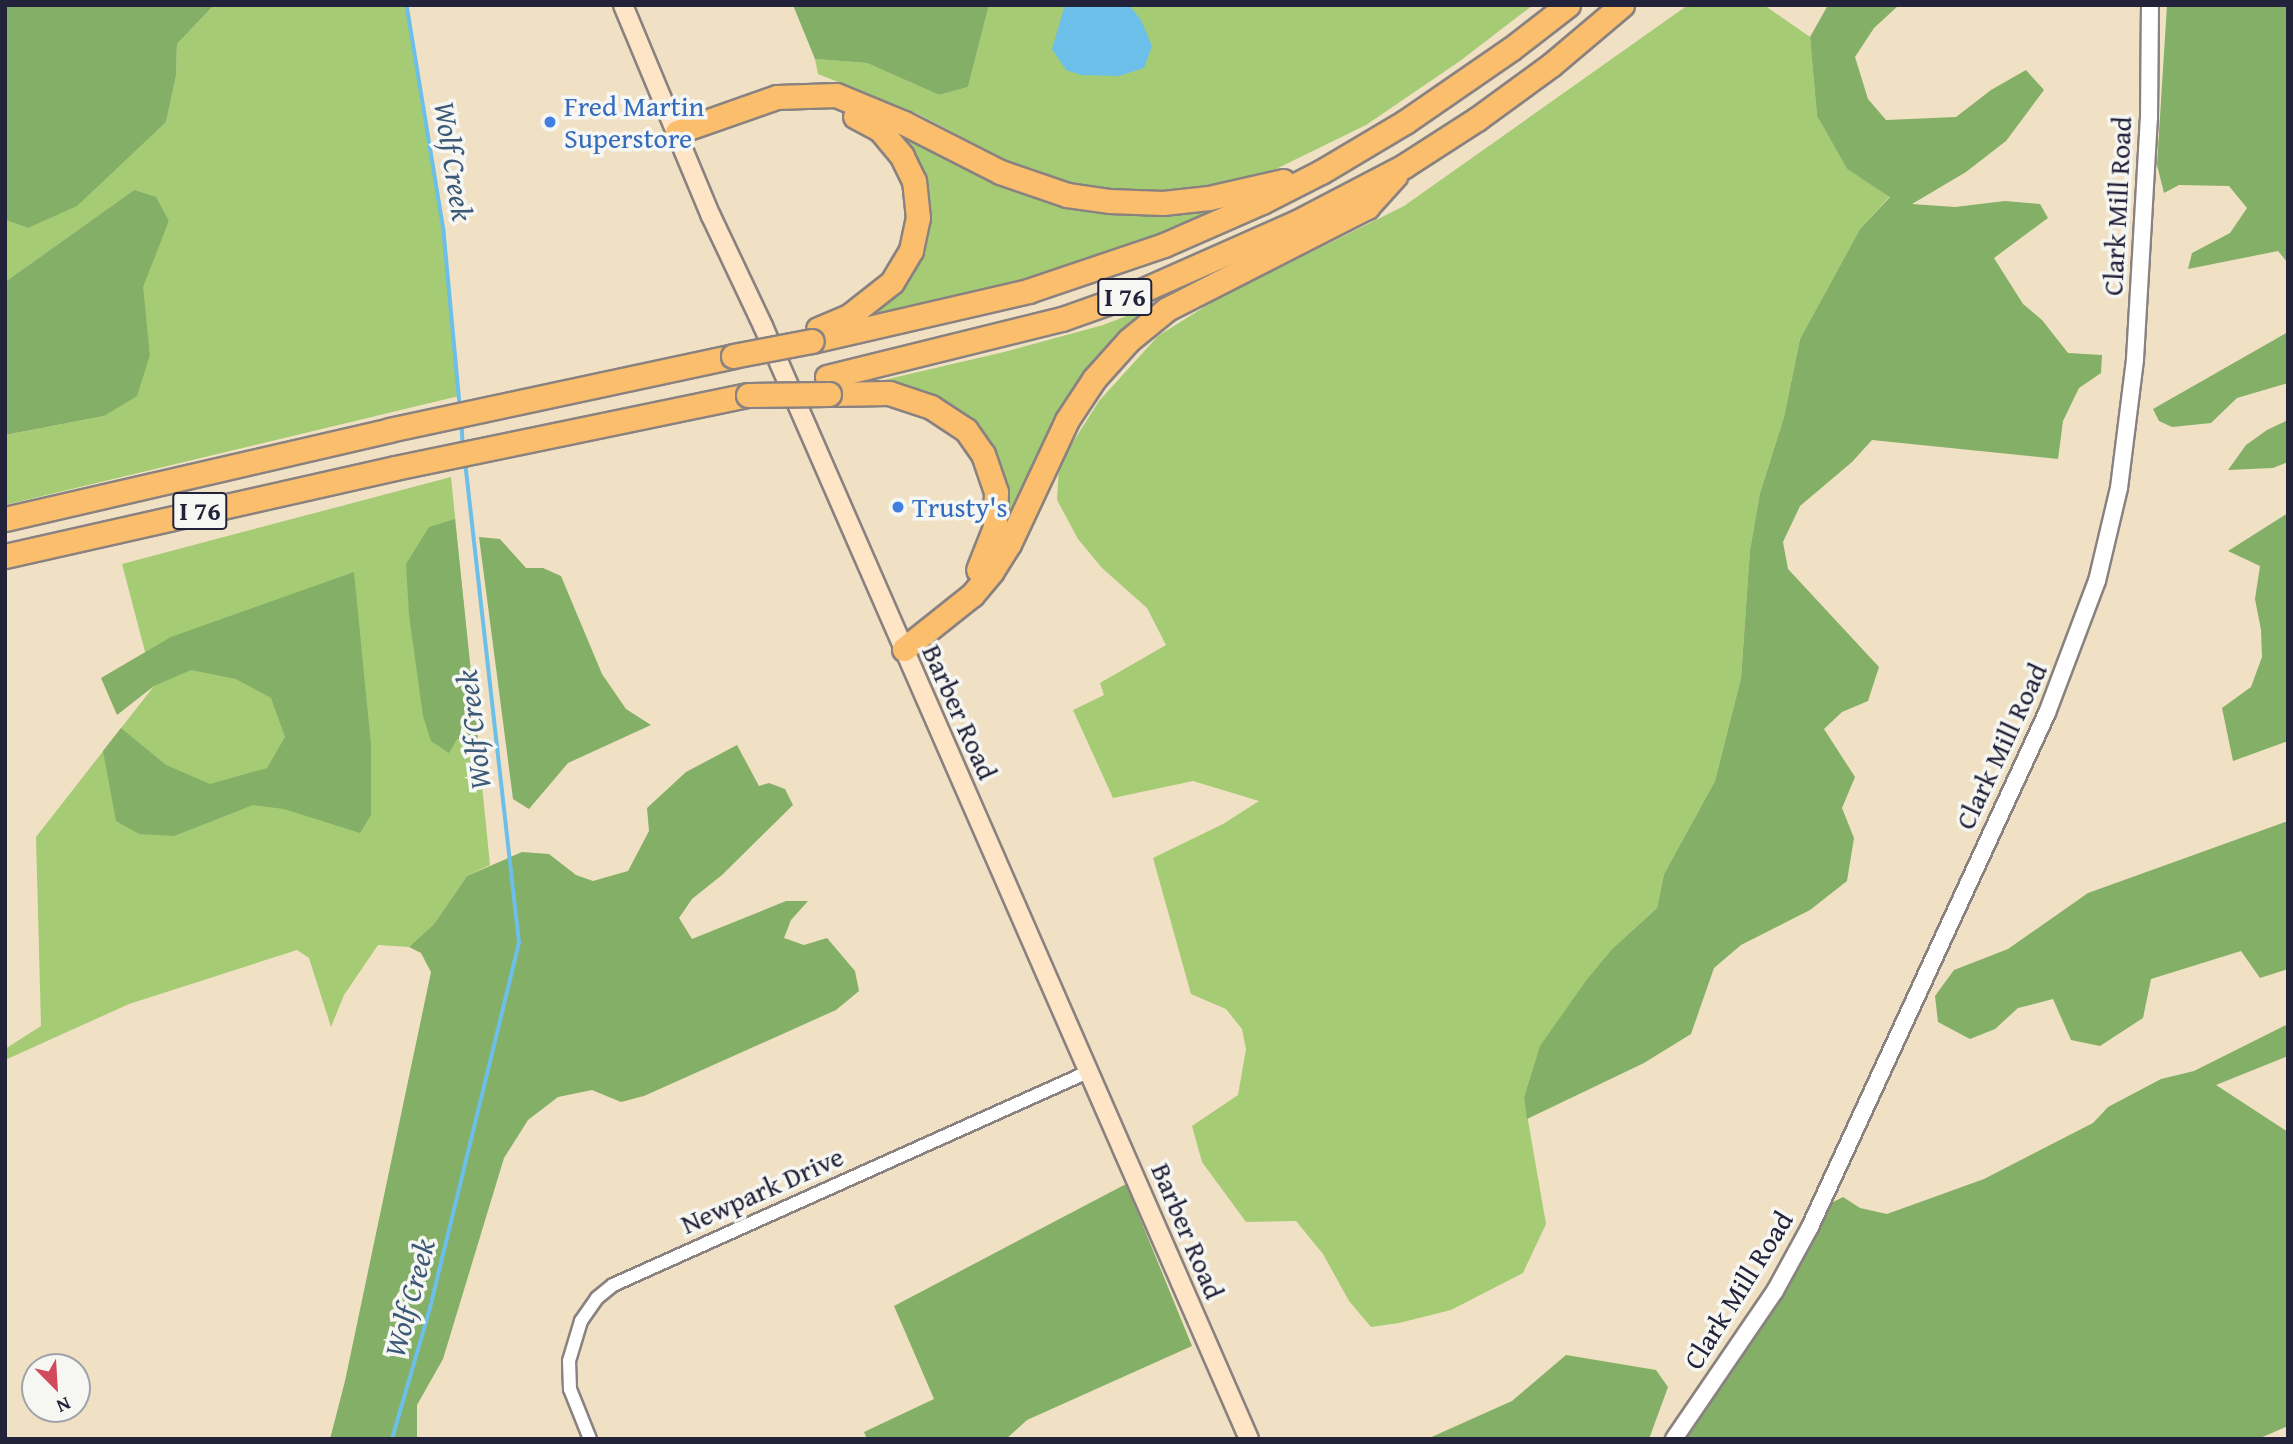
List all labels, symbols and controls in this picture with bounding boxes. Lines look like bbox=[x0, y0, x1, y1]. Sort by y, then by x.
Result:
place label: Fred Martin Superstore bbox=[564, 89, 704, 155]
water label: Wolf Creek bbox=[427, 99, 481, 223]
marker: Fred Martin Superstore bbox=[542, 114, 558, 130]
street label: Clark Mill Road bbox=[2096, 115, 2138, 297]
road number: I 76 bbox=[1097, 274, 1153, 320]
road number: I 76 bbox=[172, 489, 228, 534]
place label: Trusty's bbox=[912, 490, 1008, 524]
marker: Trusty's bbox=[890, 499, 906, 515]
street label: Barber Road bbox=[915, 639, 1005, 785]
street label: Clark Mill Road bbox=[1948, 658, 2054, 834]
water label: Wolf Creek bbox=[448, 668, 498, 792]
street label: Newpark Drive bbox=[676, 1139, 848, 1241]
street label: Barber Road bbox=[1144, 1158, 1232, 1304]
street label: Clark Mill Road bbox=[1676, 1205, 1800, 1375]
water label: Wolf Creek bbox=[376, 1235, 442, 1361]
north arrow bbox=[21, 1353, 91, 1423]
text: N bbox=[52, 1390, 75, 1421]

